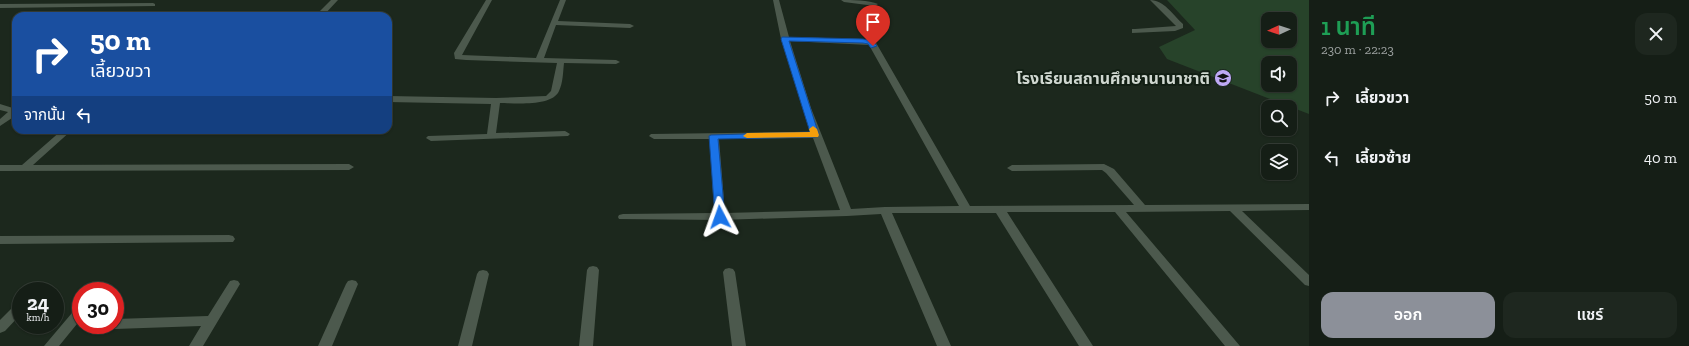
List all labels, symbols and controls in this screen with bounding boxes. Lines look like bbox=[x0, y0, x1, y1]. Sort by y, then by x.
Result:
pin bbox=[856, 5, 890, 46]
icon: arrive bbox=[862, 11, 884, 33]
north arrow bbox=[1261, 12, 1297, 48]
map controls bbox=[1261, 12, 1297, 180]
text: 1 นาที bbox=[1321, 12, 1376, 41]
button: close bbox=[1635, 13, 1677, 55]
text: 50 m bbox=[90, 24, 151, 57]
icon: right bbox=[24, 28, 76, 80]
text: 230 m · 22:23 bbox=[1321, 42, 1394, 57]
button: sound bbox=[1261, 56, 1297, 92]
text: เลี้ยวขวา bbox=[90, 60, 151, 82]
school or university icon: โรงเรียนสถานศึกษานานาชาติ bbox=[1213, 68, 1233, 88]
place label: โรงเรียนสถานศึกษานานาชาติ bbox=[1016, 69, 1210, 88]
icon: right bbox=[1321, 87, 1343, 109]
text: เลี้ยวขวา bbox=[1355, 89, 1409, 107]
text: 50 m bbox=[1644, 89, 1677, 107]
button: search bbox=[1261, 100, 1297, 136]
icon: left bbox=[73, 104, 95, 126]
text: จากนั้น bbox=[24, 106, 65, 124]
button: layers bbox=[1261, 144, 1297, 180]
icon: left bbox=[1321, 147, 1343, 169]
text: เลี้ยวซ้าย bbox=[1355, 149, 1411, 167]
text: 40 m bbox=[1644, 149, 1677, 167]
position arrow bbox=[699, 196, 741, 238]
speed limit sign: 30 bbox=[72, 282, 124, 334]
text: 24 bbox=[27, 291, 49, 315]
button: ออก bbox=[1321, 292, 1495, 338]
button: แชร์ bbox=[1503, 292, 1677, 338]
text: km/h bbox=[27, 312, 49, 324]

